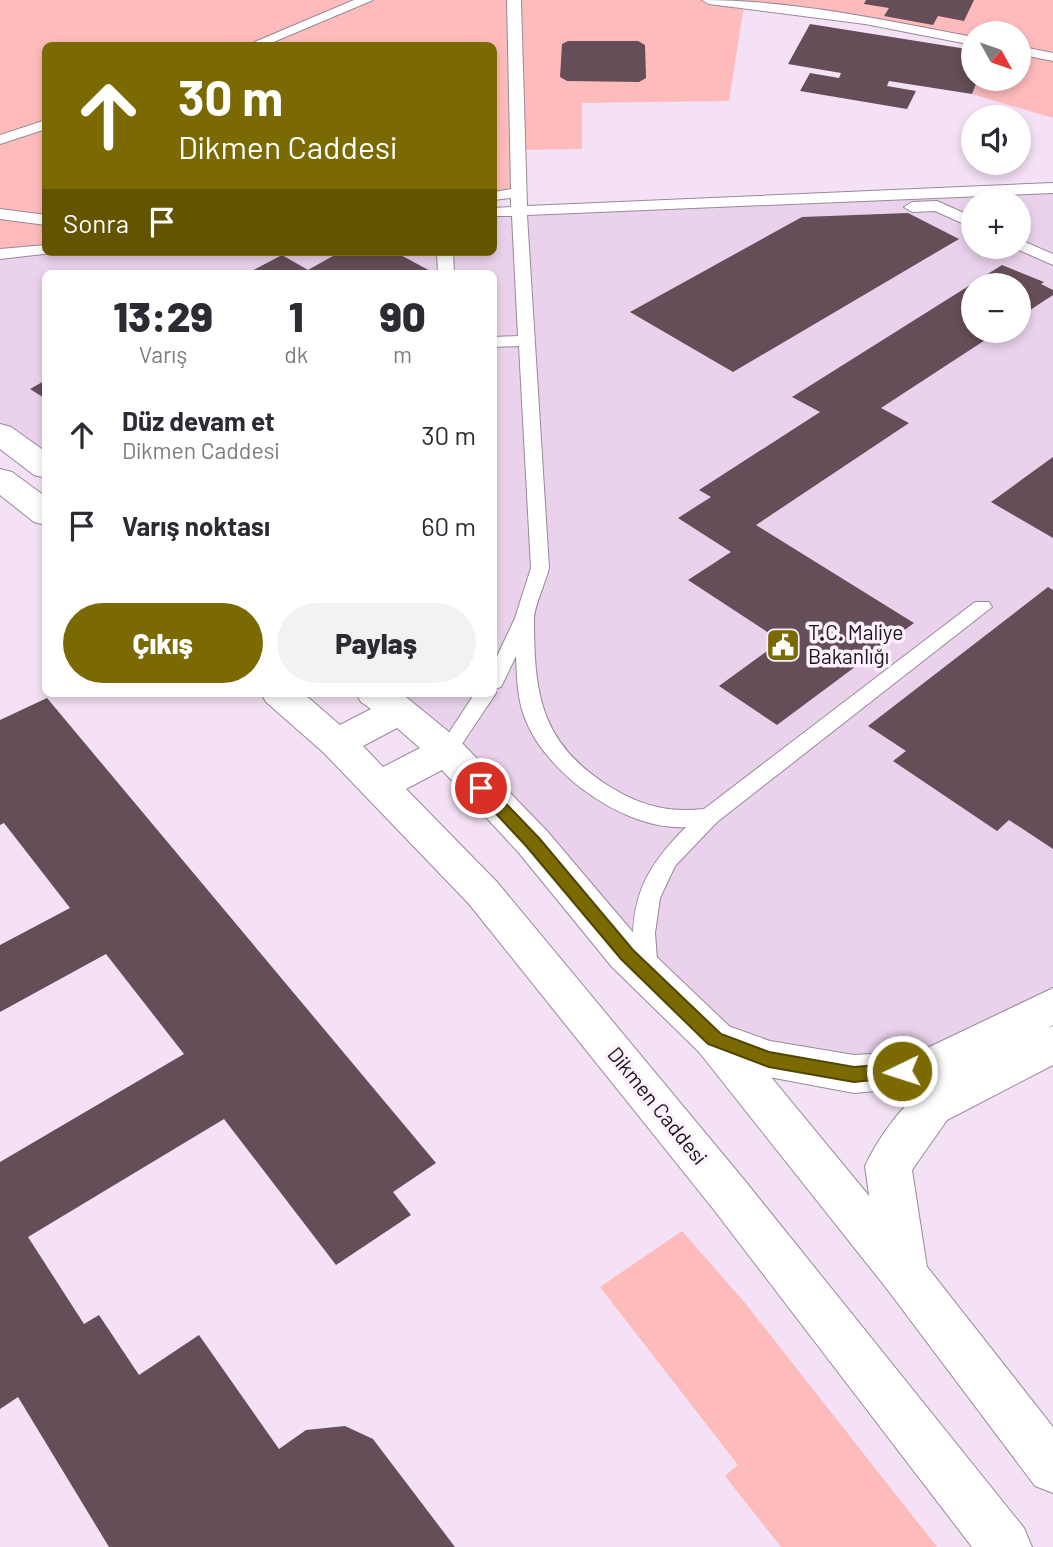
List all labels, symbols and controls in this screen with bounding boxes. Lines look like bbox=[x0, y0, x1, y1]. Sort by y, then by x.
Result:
north arrow bbox=[961, 21, 1031, 91]
map controls bbox=[961, 21, 1031, 343]
text: 30 m bbox=[178, 67, 283, 126]
icon: ahead bbox=[63, 70, 154, 161]
button: sound bbox=[961, 105, 1031, 175]
text: Dikmen Caddesi bbox=[178, 127, 397, 165]
button: + bbox=[961, 189, 1031, 259]
icon: arrive bbox=[143, 203, 181, 241]
text: Sonra bbox=[63, 207, 129, 238]
button: − bbox=[961, 273, 1031, 343]
text: 13:29 bbox=[113, 290, 213, 340]
text: 1 bbox=[289, 290, 304, 340]
text: 90 bbox=[379, 290, 426, 340]
text: Varış bbox=[139, 340, 187, 368]
text: dk bbox=[284, 340, 308, 368]
text: m bbox=[393, 340, 412, 368]
text: Düz devam et bbox=[122, 405, 275, 436]
icon: ahead bbox=[63, 416, 101, 454]
text: 30 m bbox=[421, 419, 476, 450]
text: Dikmen Caddesi bbox=[122, 436, 279, 464]
icon: arrive bbox=[63, 507, 101, 545]
text: Varış noktası bbox=[122, 510, 270, 541]
text: 60 m bbox=[421, 510, 476, 541]
button: Çıkış bbox=[63, 603, 263, 683]
button: Paylaş bbox=[277, 603, 476, 683]
place label: T.C. Maliye Bakanlığı bbox=[808, 619, 903, 668]
public building icon: T.C. Maliye Bakanlığı bbox=[764, 626, 802, 664]
pin bbox=[451, 758, 511, 818]
icon: arrive bbox=[462, 769, 500, 807]
position arrow bbox=[865, 1034, 939, 1108]
street label: Dikmen Caddesi bbox=[603, 1041, 713, 1169]

